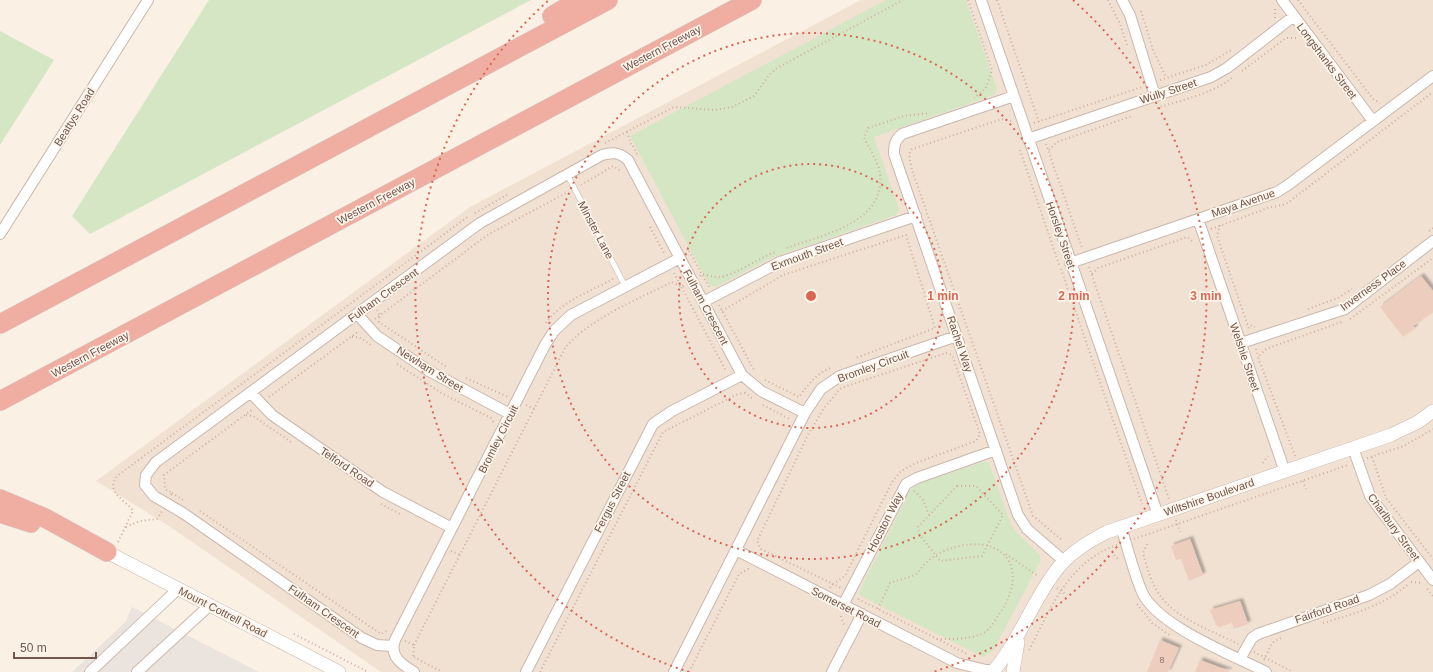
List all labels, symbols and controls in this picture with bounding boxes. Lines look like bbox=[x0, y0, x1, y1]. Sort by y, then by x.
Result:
street label: Longshanks Street bbox=[1295, 21, 1359, 101]
street label: Western Freeway bbox=[621, 22, 703, 73]
street label: Wully Street bbox=[1138, 76, 1198, 106]
street label: Beattys Road bbox=[51, 86, 97, 148]
street label: Western Freeway bbox=[335, 175, 417, 226]
street label: Maya Avenue bbox=[1210, 187, 1276, 219]
street label: Minster Lane bbox=[576, 199, 616, 261]
street label: Horsley Street bbox=[1044, 200, 1078, 270]
street label: Exmouth Street bbox=[769, 235, 845, 273]
street label: Inverness Place bbox=[1338, 257, 1408, 313]
street label: Fulham Crescent bbox=[346, 266, 420, 324]
street label: Fulham Crescent bbox=[681, 267, 731, 347]
centre of rings bbox=[804, 289, 818, 303]
text: 1 min bbox=[927, 289, 959, 303]
text: 2 min bbox=[1058, 289, 1090, 303]
text: 3 min bbox=[1190, 289, 1222, 303]
street label: Rachel Way bbox=[945, 314, 975, 374]
street label: Welshie Street bbox=[1228, 321, 1262, 393]
street label: Western Freeway bbox=[49, 328, 131, 379]
street label: Newham Street bbox=[395, 344, 465, 394]
street label: Bromley Circuit bbox=[836, 348, 910, 384]
street label: Bromley Circuit bbox=[476, 403, 520, 475]
street label: Telford Road bbox=[318, 445, 376, 489]
street label: Fergus Street bbox=[592, 470, 632, 534]
street label: Wiltshire Boulevard bbox=[1162, 476, 1256, 518]
street label: Hocston Way bbox=[865, 490, 905, 554]
street label: Charlbury Street bbox=[1366, 491, 1422, 563]
street label: Fulham Crescent bbox=[286, 582, 362, 640]
street label: Mount Cottrell Road bbox=[177, 584, 269, 640]
street label: Somerset Road bbox=[809, 584, 883, 630]
street label: Fairford Road bbox=[1293, 592, 1361, 626]
scale bar bbox=[14, 634, 96, 660]
text: 50 m bbox=[20, 641, 47, 655]
house number: 8 bbox=[1159, 655, 1165, 665]

